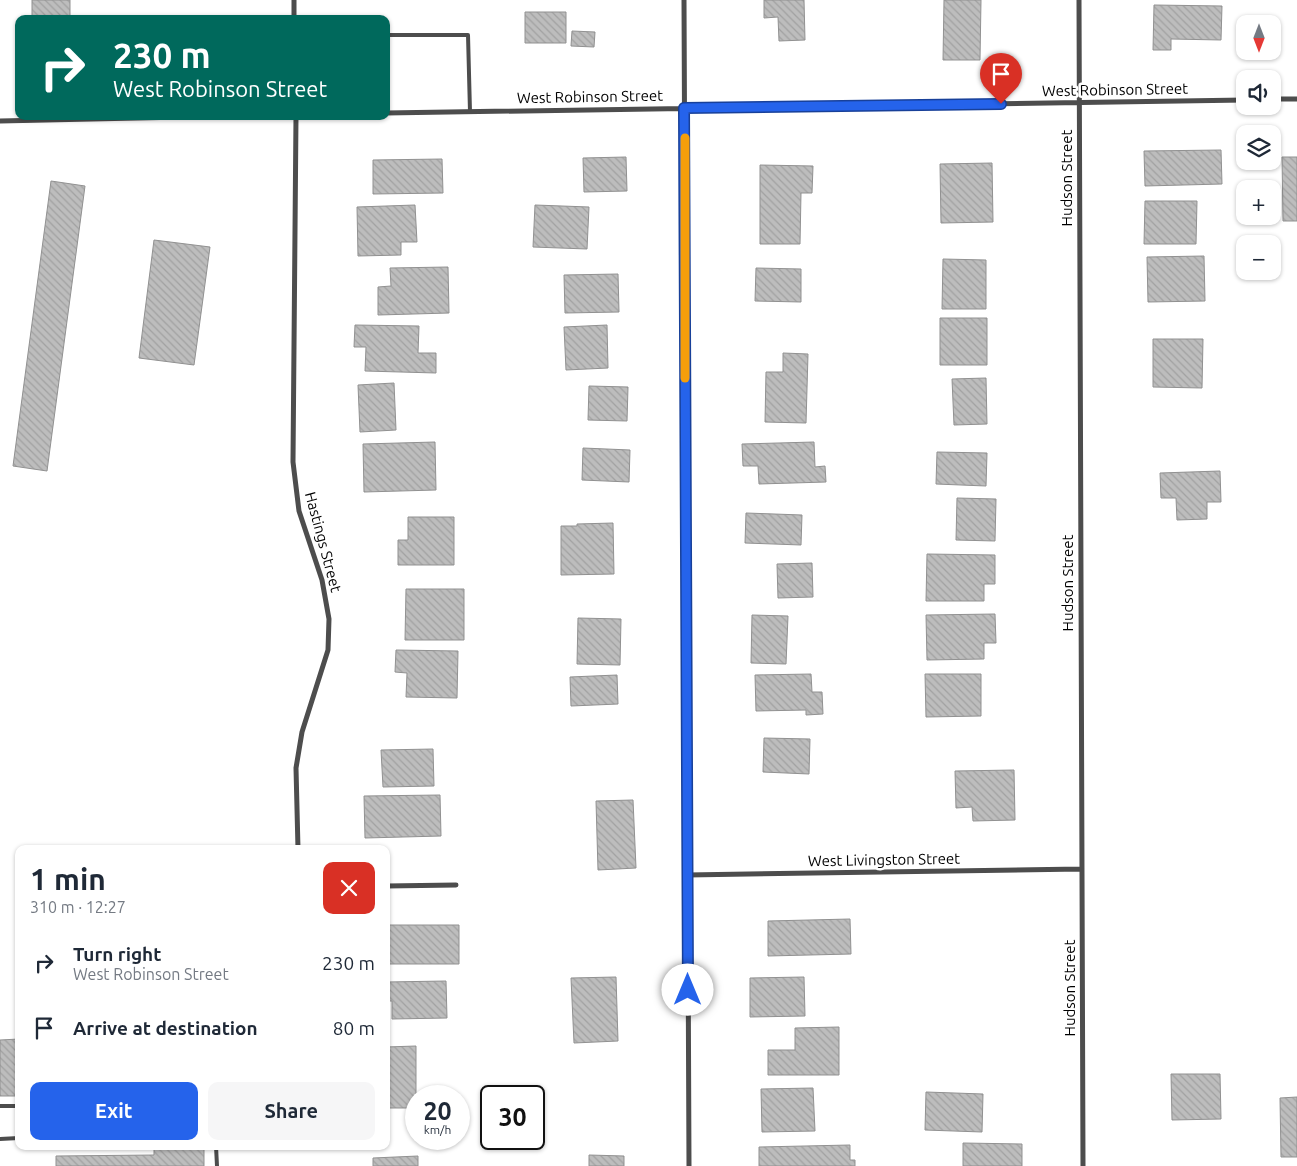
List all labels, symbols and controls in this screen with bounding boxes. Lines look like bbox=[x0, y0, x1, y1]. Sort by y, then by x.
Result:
north arrow bbox=[1236, 15, 1281, 60]
map controls bbox=[1236, 15, 1281, 280]
icon: right bbox=[30, 35, 95, 100]
text: 230 m bbox=[113, 35, 211, 75]
pin bbox=[980, 53, 1022, 104]
icon: arrive bbox=[987, 60, 1015, 88]
button: sound bbox=[1236, 70, 1281, 115]
text: West Robinson Street bbox=[113, 76, 327, 101]
street label: West Robinson Street bbox=[1042, 80, 1188, 99]
street label: West Robinson Street bbox=[517, 87, 663, 106]
button: layers bbox=[1236, 125, 1281, 170]
street label: Hudson Street bbox=[1058, 129, 1075, 226]
button: + bbox=[1236, 180, 1281, 225]
button: − bbox=[1236, 235, 1281, 280]
street label: Hastings Street bbox=[302, 490, 345, 594]
street label: Hudson Street bbox=[1059, 534, 1076, 631]
street label: West Livingston Street bbox=[808, 850, 960, 869]
text: 1 min bbox=[30, 862, 106, 896]
button: close bbox=[323, 862, 375, 914]
text: 310 m · 12:27 bbox=[30, 898, 126, 916]
street label: Hudson Street bbox=[1061, 939, 1078, 1036]
text: Turn right bbox=[73, 943, 161, 965]
icon: right bbox=[30, 949, 58, 977]
text: 230 m bbox=[322, 952, 375, 974]
position arrow bbox=[661, 963, 713, 1015]
text: West Robinson Street bbox=[73, 965, 229, 983]
icon: arrive bbox=[30, 1014, 58, 1042]
text: Arrive at destination bbox=[73, 1017, 258, 1039]
text: 80 m bbox=[333, 1017, 375, 1039]
button: Exit bbox=[30, 1082, 198, 1140]
button: Share bbox=[208, 1082, 375, 1140]
speed limit sign: 30 bbox=[480, 1085, 545, 1150]
text: 20 bbox=[423, 1097, 452, 1125]
text: km/h bbox=[424, 1123, 451, 1136]

